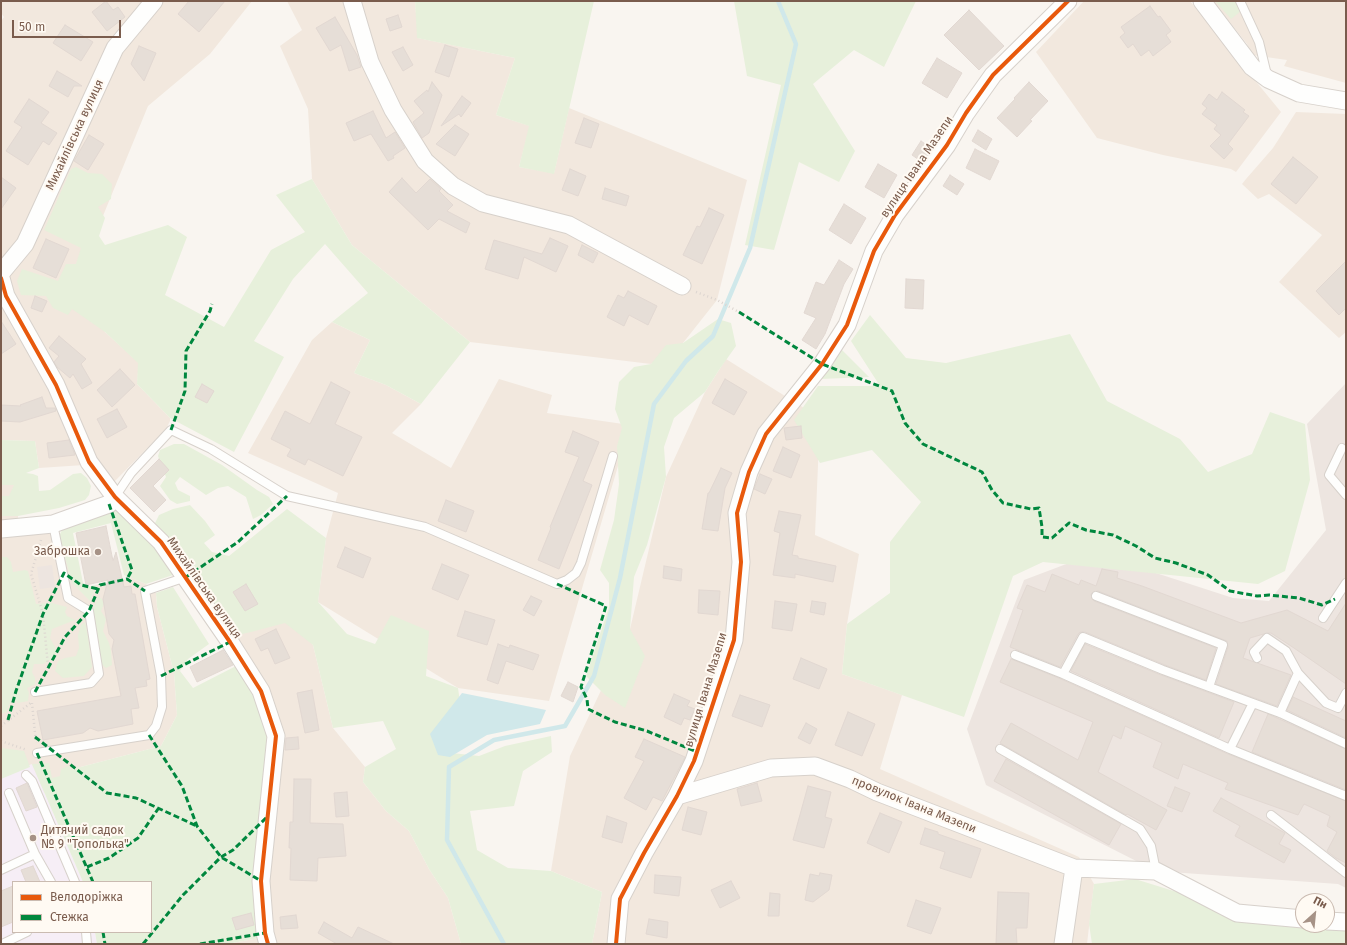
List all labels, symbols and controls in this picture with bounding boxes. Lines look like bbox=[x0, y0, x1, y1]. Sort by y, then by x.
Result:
scale bar bbox=[14, 12, 123, 38]
text: 50 m bbox=[19, 20, 45, 34]
street label: Михайлівська вулиця bbox=[43, 77, 107, 193]
street label: вулиця Івана Мазепи bbox=[878, 113, 956, 221]
street label: Михайлівська вулиця bbox=[163, 534, 245, 642]
place label: Заброшка bbox=[34, 545, 90, 559]
marker: Заброшка bbox=[93, 547, 103, 557]
street label: вулиця Івана Мазепи bbox=[682, 631, 730, 749]
street label: провулок Івана Мазепи bbox=[850, 773, 978, 837]
place label: Дитячий садок № 9 "Тополька" bbox=[41, 824, 129, 852]
marker: Дитячий садок № 9 "Тополька" bbox=[28, 833, 38, 843]
legend bbox=[12, 881, 152, 933]
text: Велодоріжка bbox=[50, 890, 123, 904]
north arrow bbox=[1295, 893, 1335, 933]
text: Пн bbox=[1311, 894, 1329, 912]
text: Стежка bbox=[50, 910, 89, 924]

